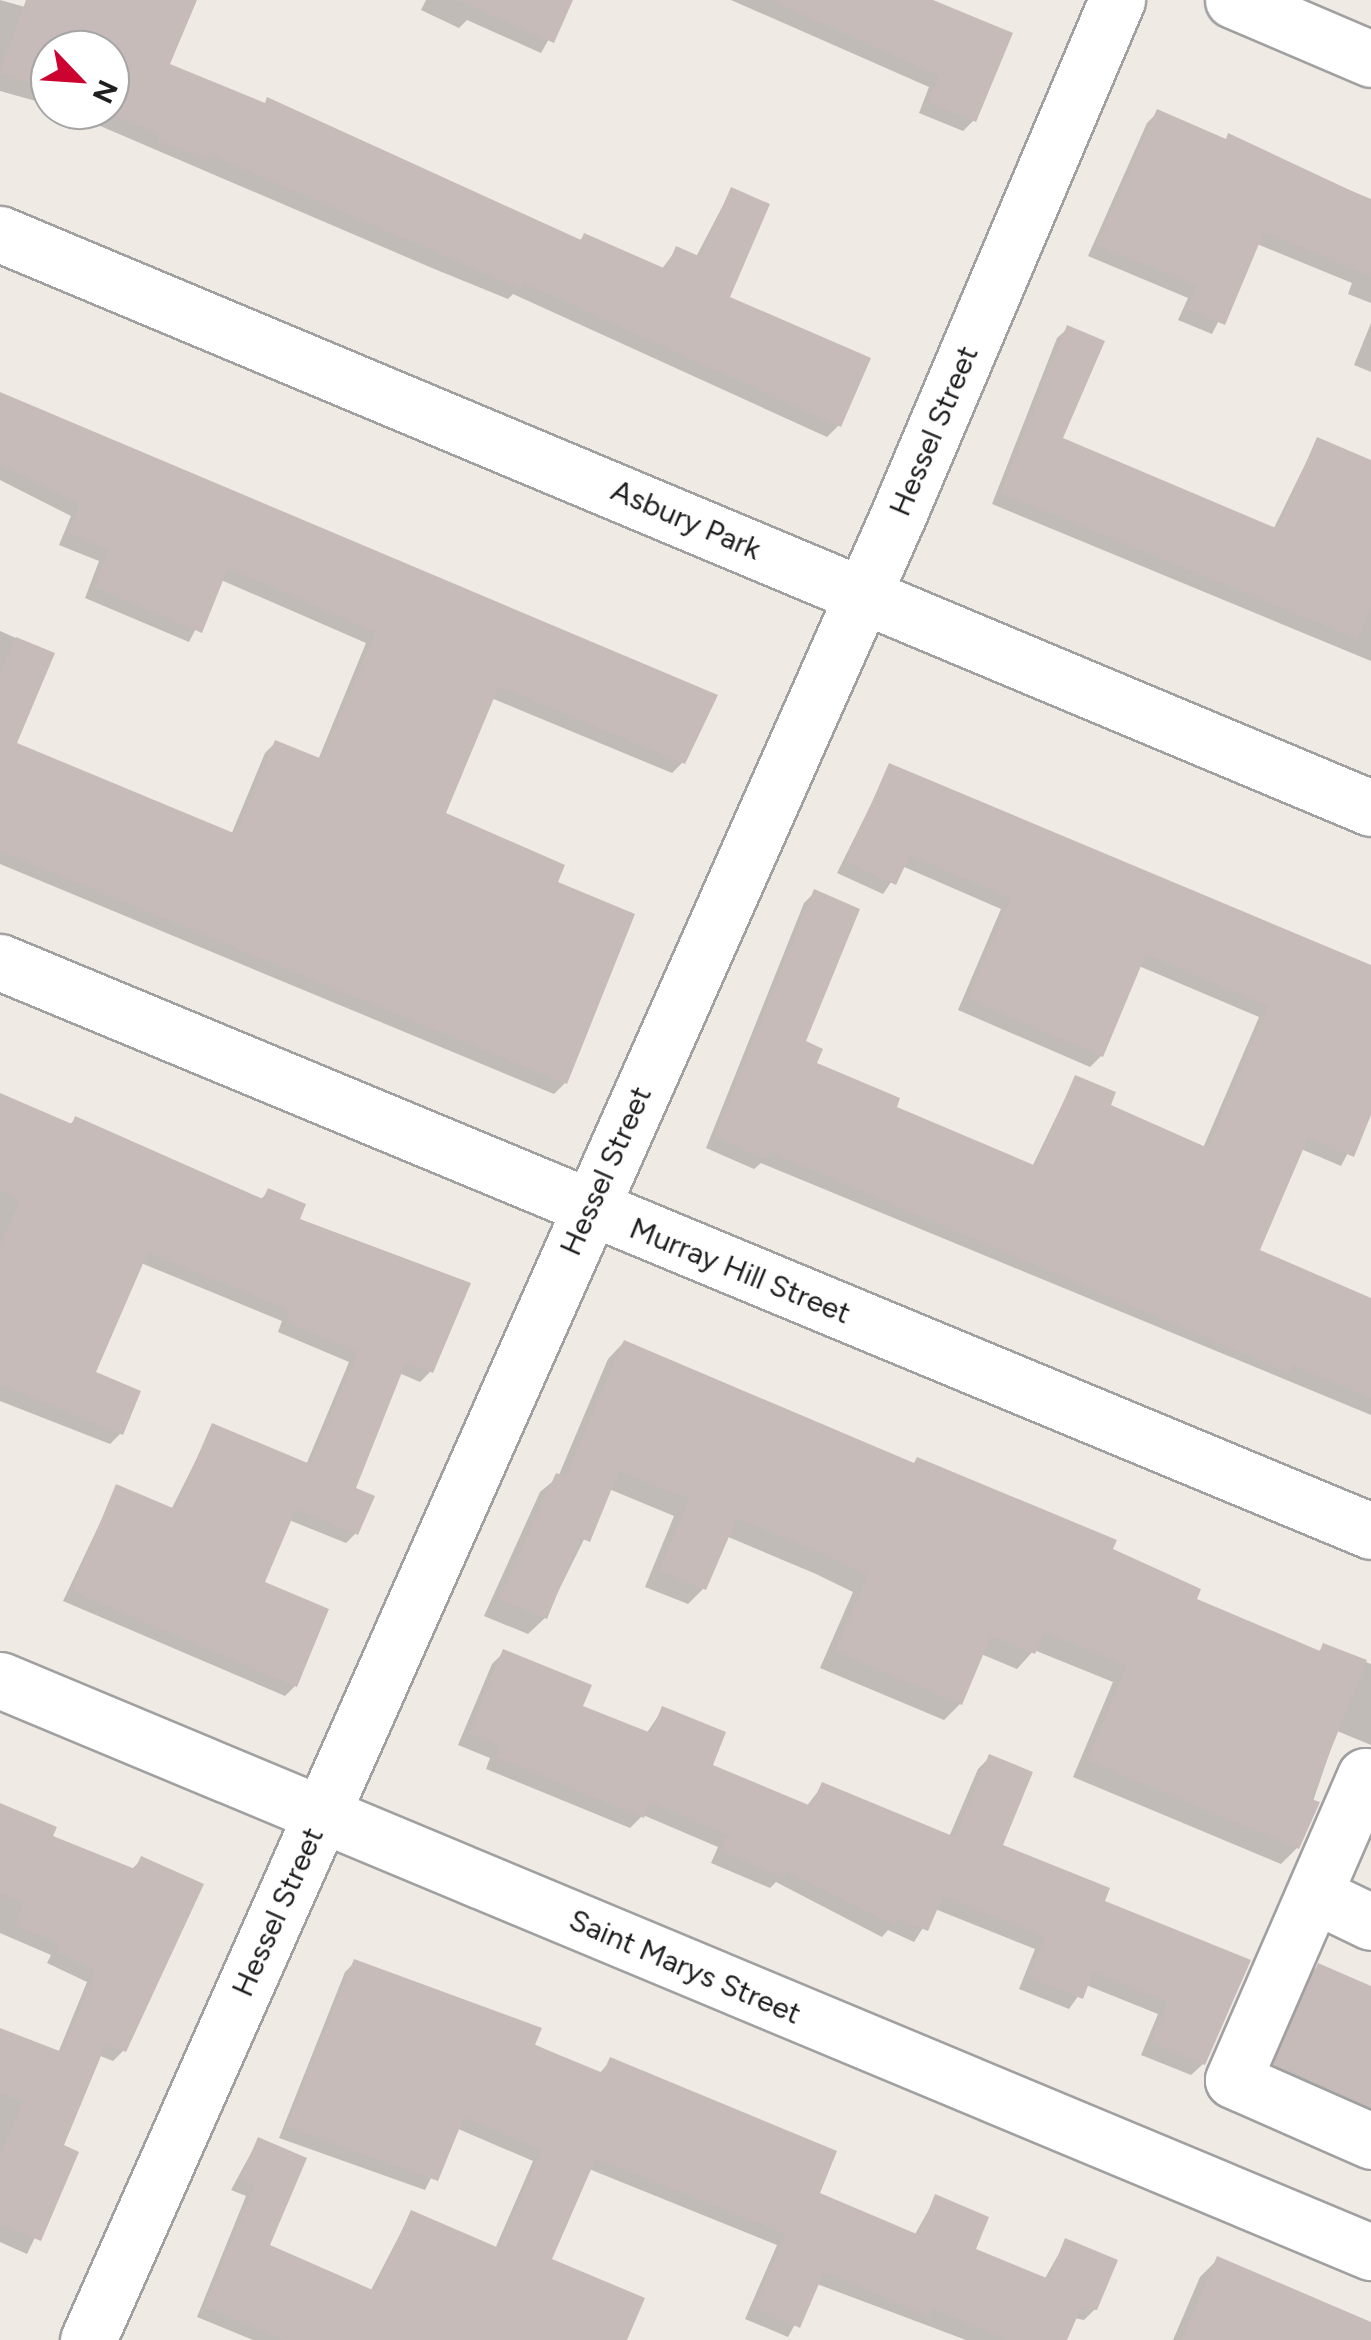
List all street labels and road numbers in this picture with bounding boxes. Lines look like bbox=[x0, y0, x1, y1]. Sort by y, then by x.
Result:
street label: Hessel Street bbox=[882, 341, 986, 521]
street label: Asbury Park bbox=[606, 472, 766, 568]
street label: Hessel Street bbox=[553, 1081, 659, 1261]
street label: Murray Hill Street bbox=[624, 1210, 856, 1332]
street label: Hessel Street bbox=[225, 1822, 331, 2002]
street label: Saint Marys Street bbox=[564, 1902, 806, 2032]

